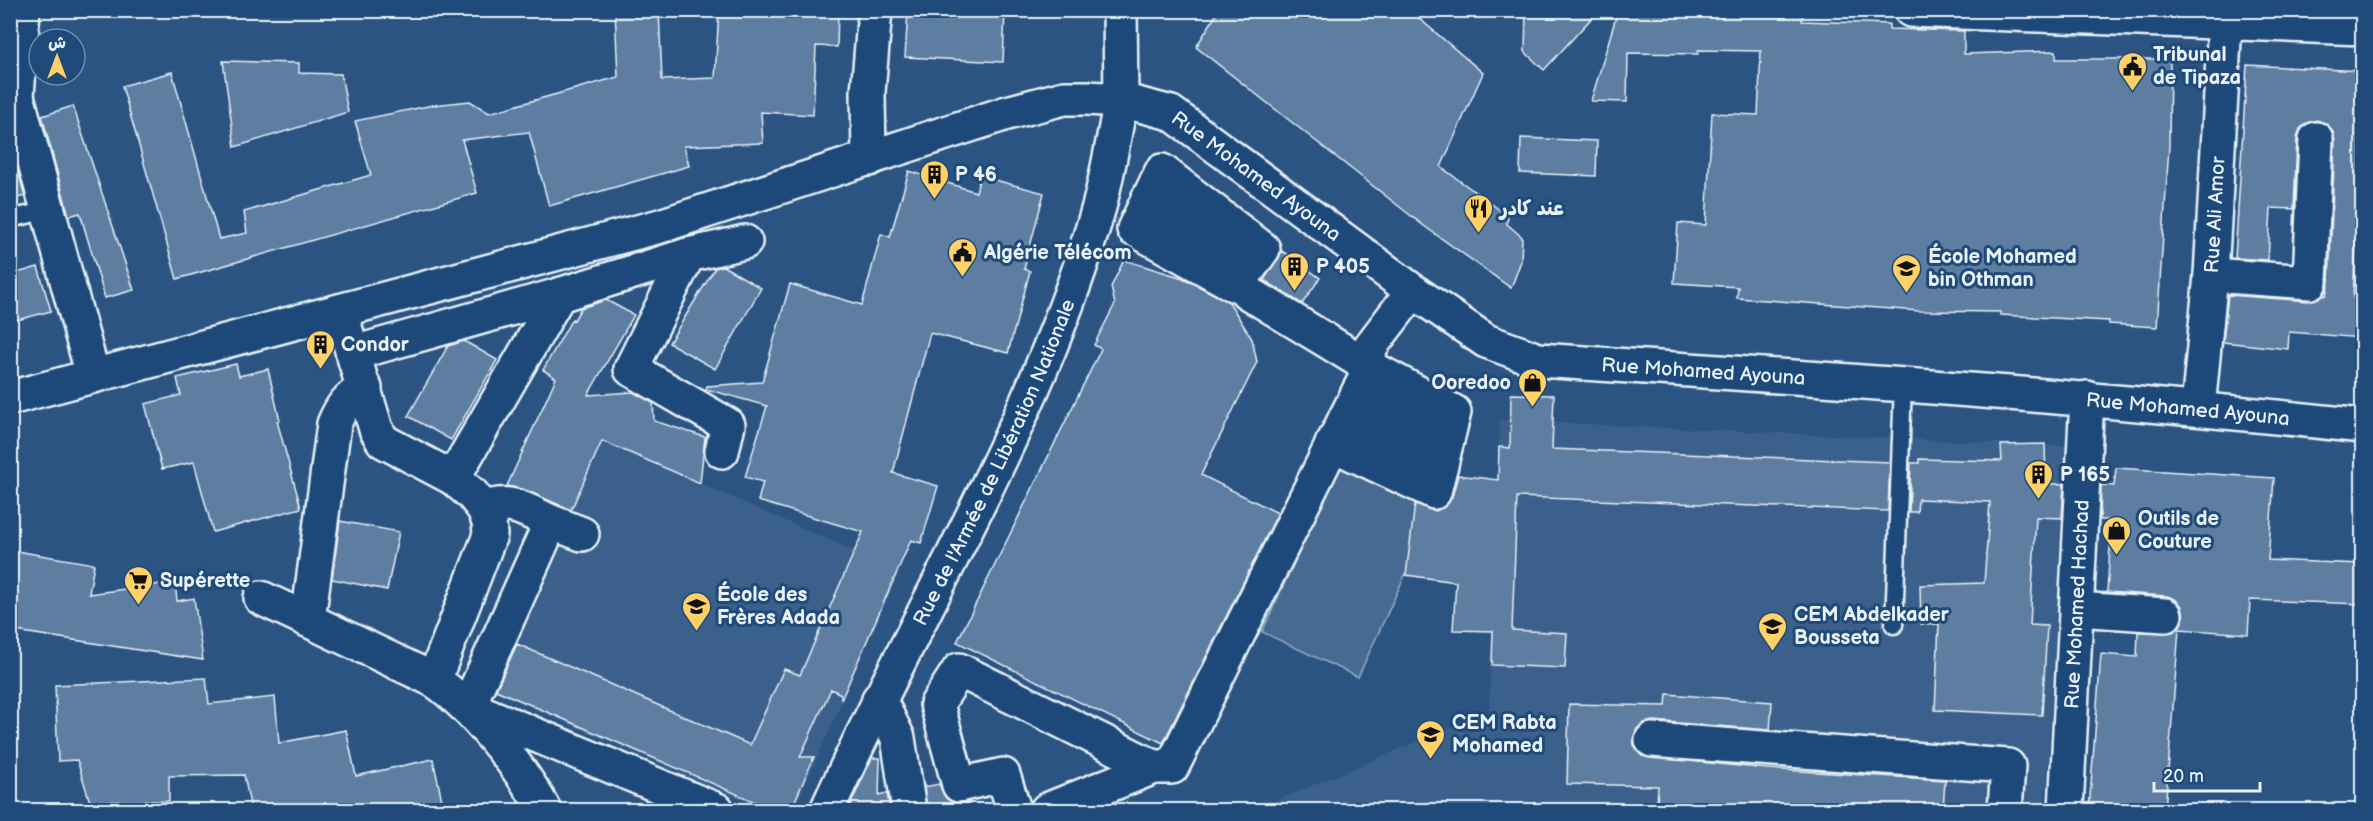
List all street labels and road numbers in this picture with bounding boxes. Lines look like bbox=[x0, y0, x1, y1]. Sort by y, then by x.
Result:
street label: Rue Mohamed Ayouna bbox=[1166, 106, 1345, 247]
street label: Rue Ali Amor bbox=[2200, 155, 2231, 274]
street label: Rue de l'Armée de Libération Nationale bbox=[908, 296, 1081, 630]
street label: Rue Mohamed Ayouna bbox=[1601, 353, 1806, 391]
street label: Rue Mohamed Ayouna bbox=[2085, 388, 2291, 431]
street label: Rue Mohamed Hachad bbox=[2060, 499, 2095, 710]

